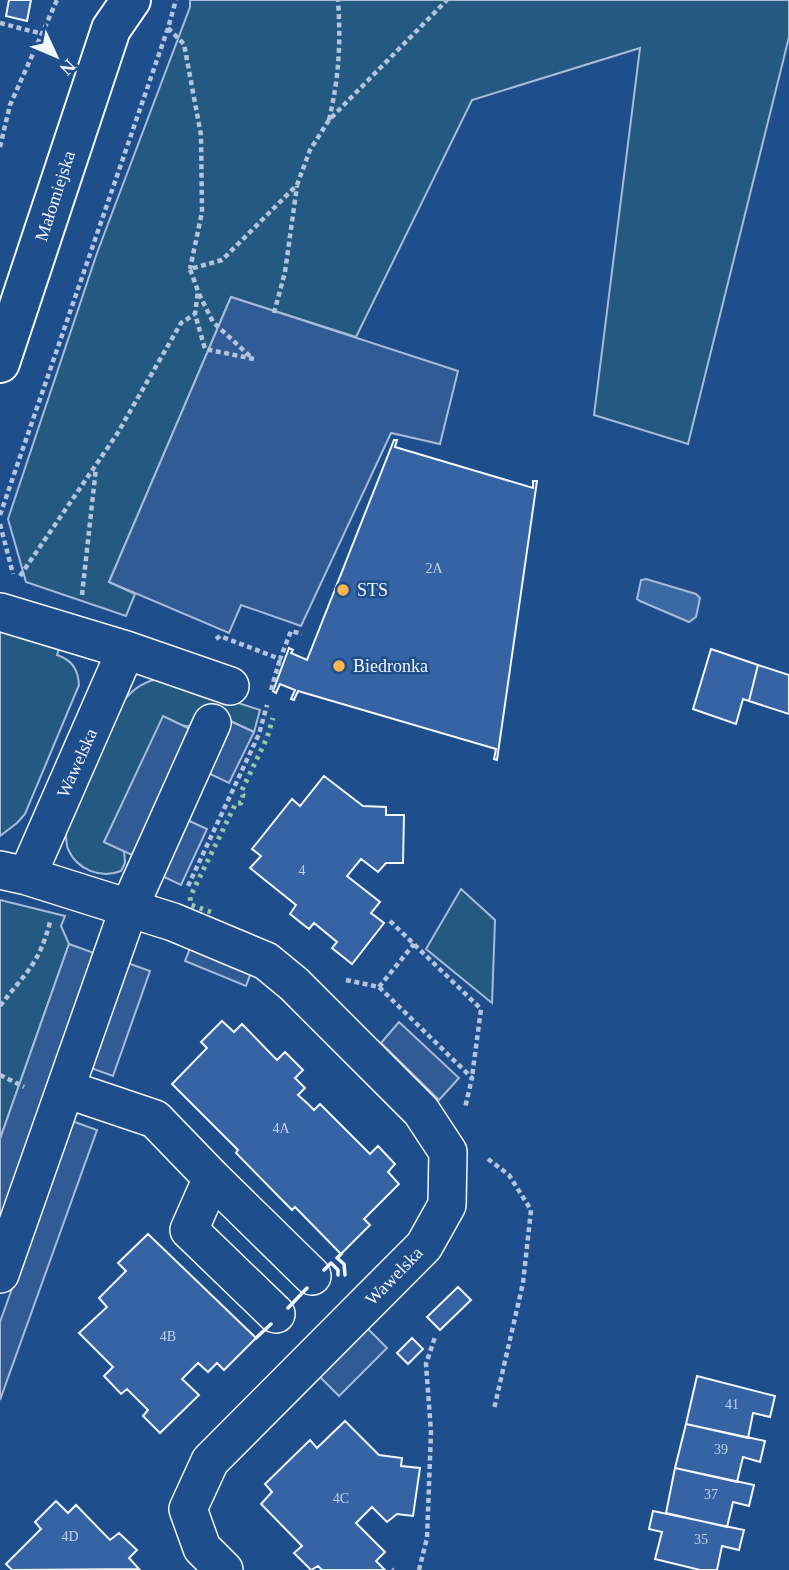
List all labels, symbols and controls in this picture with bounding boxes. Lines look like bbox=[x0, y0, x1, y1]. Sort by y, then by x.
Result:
north arrow bbox=[21, 21, 91, 91]
text: N bbox=[55, 55, 80, 80]
street label: Małomiejska bbox=[31, 148, 79, 244]
house number: 2A bbox=[425, 561, 443, 576]
place label: STS bbox=[357, 580, 388, 600]
marker: STS bbox=[335, 582, 351, 598]
place label: Biedronka bbox=[353, 656, 428, 676]
marker: Biedronka bbox=[331, 658, 347, 674]
street label: Wawelska bbox=[53, 725, 101, 801]
house number: 4 bbox=[299, 863, 306, 878]
house number: 4A bbox=[272, 1121, 290, 1136]
street label: Wawelska bbox=[361, 1243, 427, 1309]
house number: 4B bbox=[160, 1329, 176, 1344]
house number: 41 bbox=[725, 1397, 739, 1412]
house number: 39 bbox=[714, 1442, 728, 1457]
house number: 37 bbox=[704, 1487, 718, 1502]
house number: 4C bbox=[333, 1491, 349, 1506]
house number: 4D bbox=[61, 1529, 79, 1544]
house number: 35 bbox=[694, 1532, 708, 1547]

